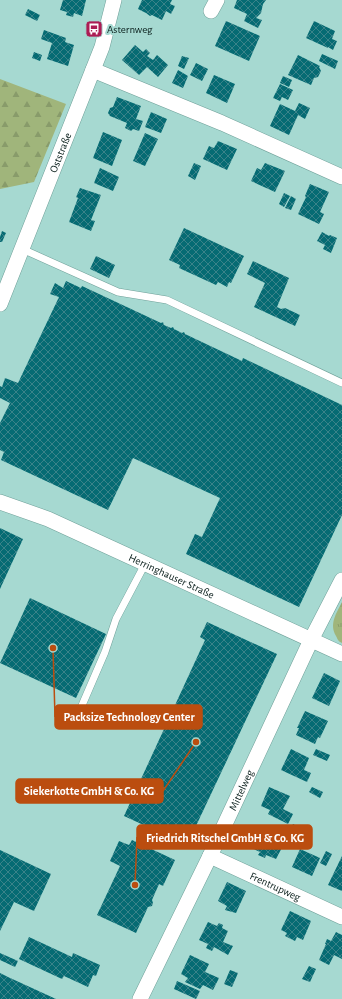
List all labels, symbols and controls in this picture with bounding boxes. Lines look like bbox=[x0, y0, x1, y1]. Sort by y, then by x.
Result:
bus stop icon: Asternweg bbox=[84, 19, 104, 39]
place label: Asternweg bbox=[107, 24, 153, 35]
street label: Oststraße bbox=[48, 131, 73, 174]
street label: Herringhauser Straße bbox=[127, 552, 216, 601]
callout: Packsize Technology Center bbox=[55, 705, 202, 729]
text: Packsize Technology Center bbox=[63, 711, 195, 724]
street label: Mittelweg bbox=[227, 768, 256, 812]
callout: Siekerkotte GmbH & Co. KG bbox=[16, 779, 163, 803]
text: Siekerkotte GmbH & Co. KG bbox=[24, 785, 154, 797]
callout: Friedrich Ritschel GmbH & Co. KG bbox=[137, 825, 312, 849]
text: Friedrich Ritschel GmbH & Co. KG bbox=[146, 832, 304, 844]
street label: Frentrupweg bbox=[248, 870, 303, 903]

